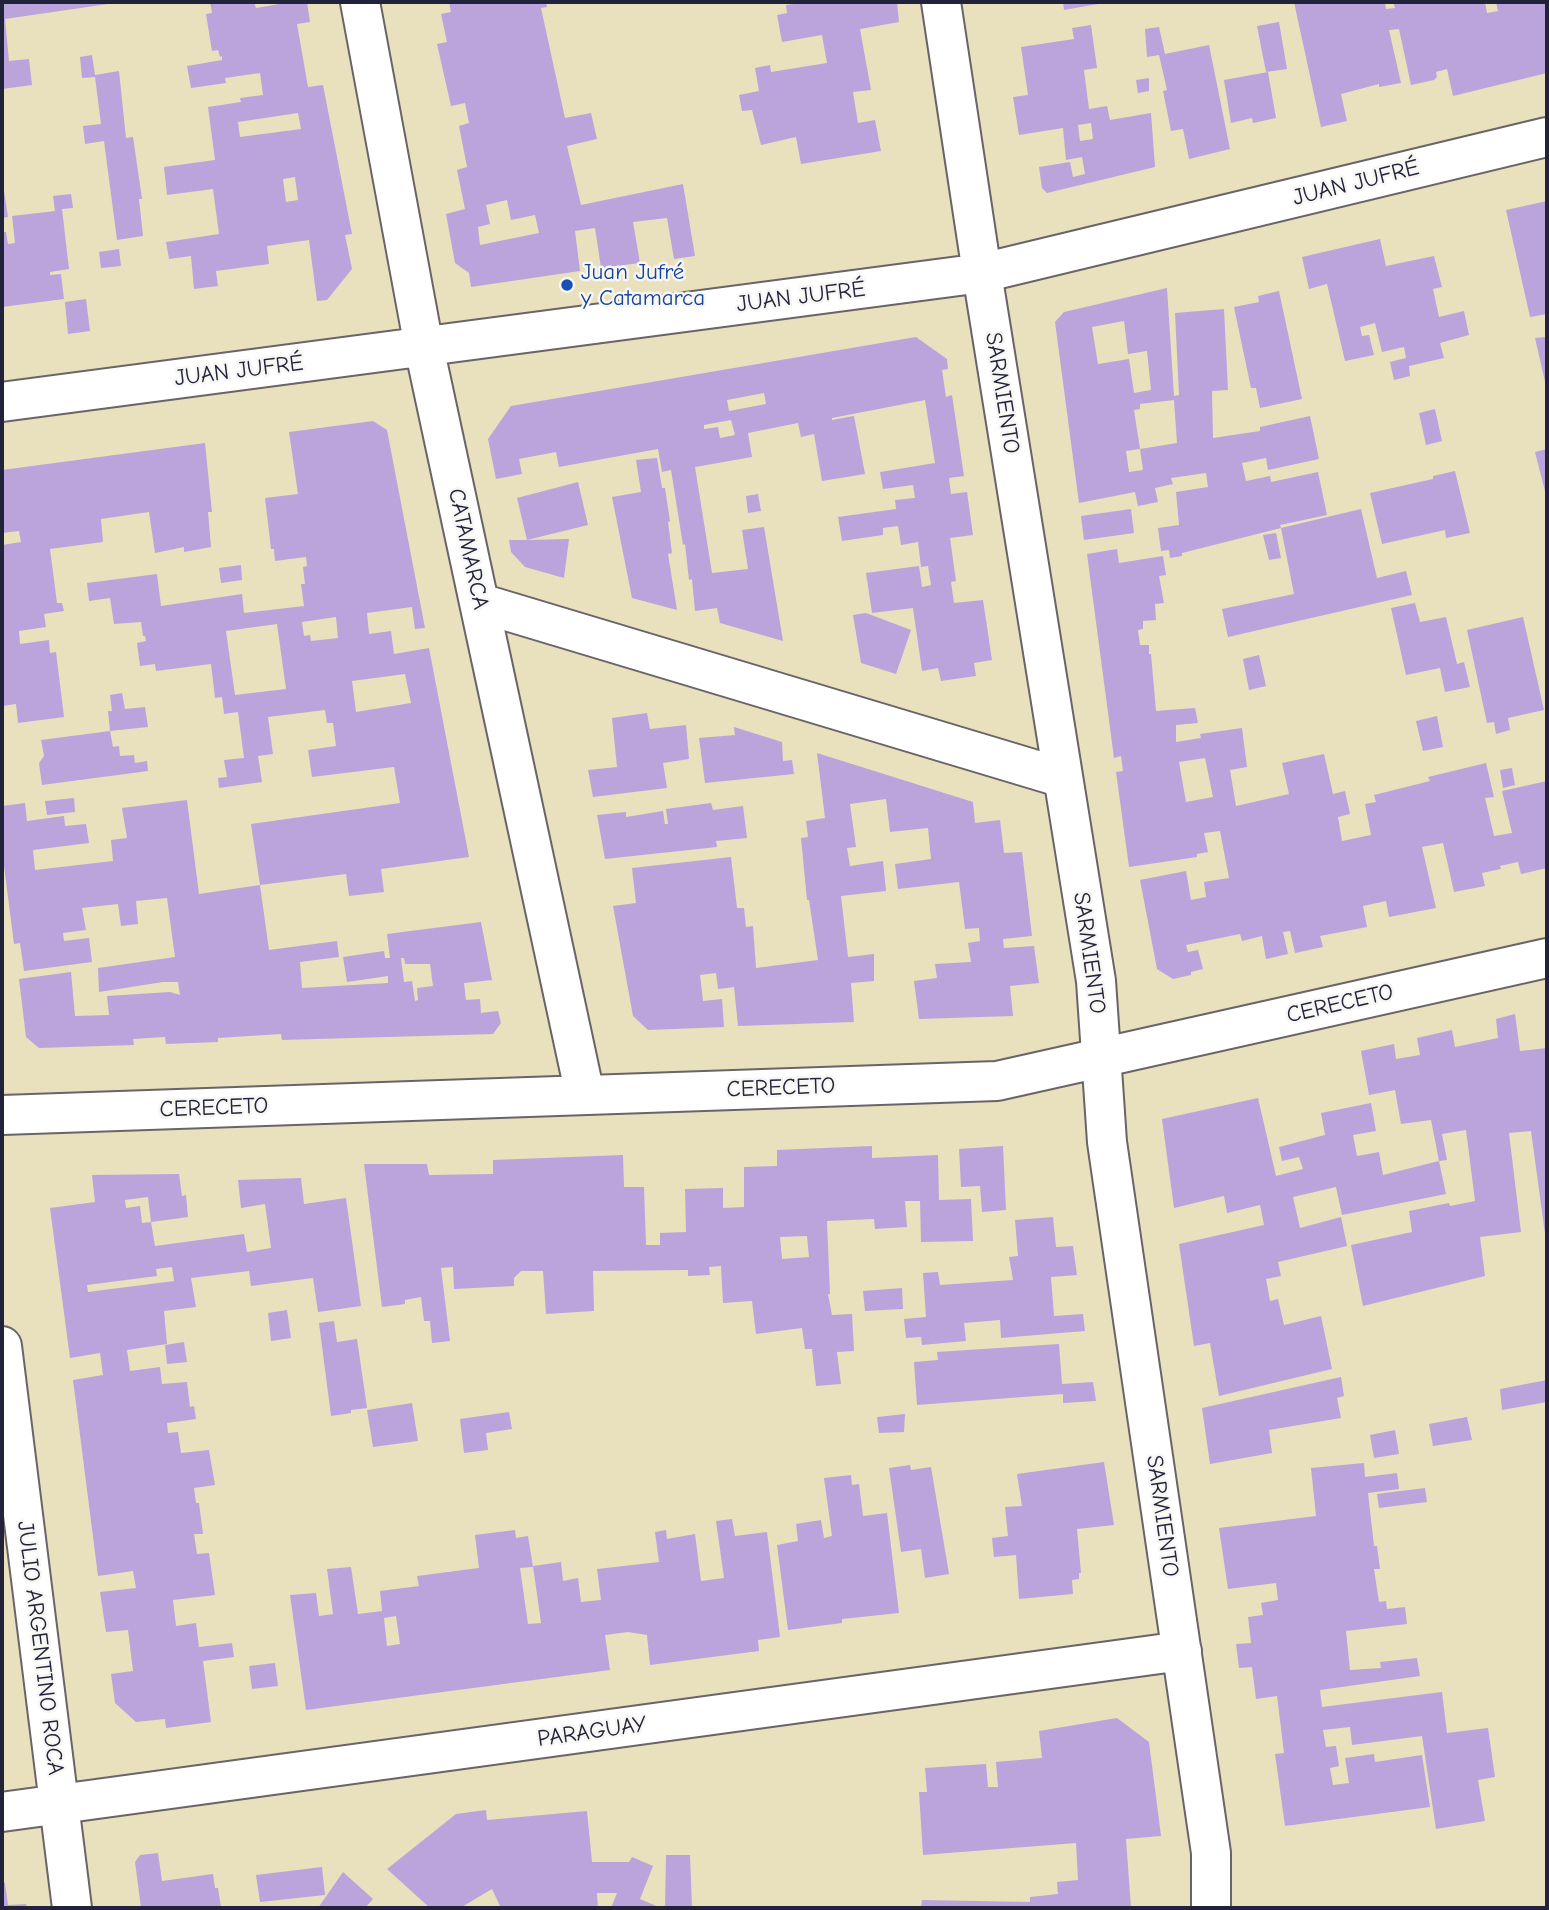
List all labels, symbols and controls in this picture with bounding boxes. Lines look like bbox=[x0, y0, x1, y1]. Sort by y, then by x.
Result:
street label: JUAN JUFRÉ bbox=[1290, 154, 1422, 212]
place label: Juan Jufré y Catamarca bbox=[581, 258, 705, 312]
street label: JUAN JUFRÉ bbox=[735, 275, 867, 319]
marker: Juan Jufré y Catamarca bbox=[559, 277, 575, 293]
street label: SARMIENTO bbox=[979, 330, 1025, 456]
street label: JUAN JUFRÉ bbox=[173, 349, 305, 393]
street label: CATAMARCA bbox=[442, 486, 494, 612]
street label: SARMIENTO bbox=[1067, 890, 1111, 1016]
street label: CERECETO bbox=[1284, 978, 1396, 1030]
street label: CERECETO bbox=[726, 1072, 836, 1104]
street label: CERECETO bbox=[159, 1092, 269, 1124]
street label: SARMIENTO bbox=[1140, 1453, 1184, 1579]
street label: JULIO ARGENTINO ROCA bbox=[11, 1519, 69, 1777]
street label: PARAGUAY bbox=[536, 1711, 648, 1753]

